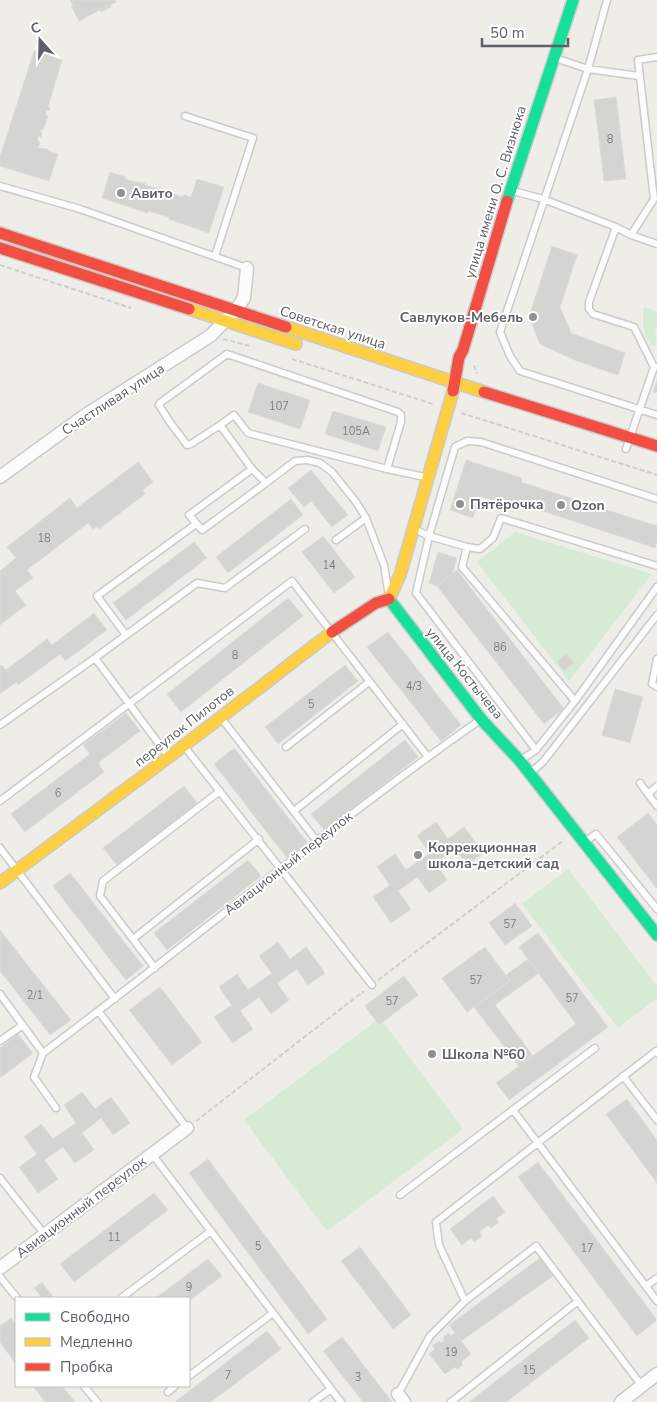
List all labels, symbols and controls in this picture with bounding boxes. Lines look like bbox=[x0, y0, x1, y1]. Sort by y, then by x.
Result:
north arrow bbox=[15, 15, 65, 65]
scale bar bbox=[482, 15, 568, 47]
text: С bbox=[28, 18, 44, 39]
text: 50 m bbox=[490, 23, 525, 43]
street label: улица имени О. С. Визнюка bbox=[460, 104, 531, 281]
house number: 8 bbox=[607, 132, 614, 147]
place label: Авито bbox=[131, 184, 173, 203]
marker: Авито bbox=[115, 187, 127, 199]
street label: Советская улица bbox=[277, 301, 388, 354]
place label: Савлуков-Мебель bbox=[400, 308, 523, 327]
marker: Савлуков-Мебель bbox=[527, 311, 539, 323]
street label: Счастливая улица bbox=[58, 359, 168, 440]
house number: 107 bbox=[269, 399, 289, 414]
house number: 105А bbox=[342, 424, 370, 439]
place label: Пятёрочка bbox=[470, 495, 544, 514]
place label: Ozon bbox=[571, 496, 605, 515]
marker: Пятёрочка bbox=[454, 498, 466, 510]
marker: Ozon bbox=[555, 499, 567, 511]
house number: 18 bbox=[37, 531, 51, 546]
house number: 14 bbox=[322, 558, 336, 573]
street label: улица Костычева bbox=[422, 623, 508, 723]
house number: 86 bbox=[493, 640, 507, 655]
house number: 8 bbox=[232, 648, 239, 663]
house number: 4/3 bbox=[406, 679, 422, 694]
street label: переулок Пилотов bbox=[130, 681, 238, 771]
house number: 5 bbox=[308, 697, 315, 712]
house number: 6 bbox=[55, 786, 62, 801]
street label: Авиационный переулок bbox=[220, 807, 357, 920]
place label: Коррекционная школа-детский сад bbox=[428, 838, 559, 873]
marker: Коррекционная школа-детский сад bbox=[412, 849, 424, 861]
house number: 57 bbox=[503, 917, 517, 932]
house number: 57 bbox=[469, 973, 483, 988]
house number: 2/1 bbox=[27, 988, 43, 1003]
house number: 57 bbox=[565, 991, 579, 1006]
house number: 57 bbox=[385, 994, 399, 1009]
place label: Школа №60 bbox=[442, 1045, 525, 1064]
marker: Школа №60 bbox=[426, 1048, 438, 1060]
street label: Авиационный переулок bbox=[12, 1152, 151, 1263]
house number: 11 bbox=[107, 1230, 121, 1245]
house number: 5 bbox=[255, 1239, 262, 1254]
house number: 17 bbox=[580, 1241, 594, 1256]
house number: 9 bbox=[186, 1280, 192, 1295]
legend bbox=[15, 1297, 190, 1387]
text: Свободно bbox=[60, 1307, 130, 1327]
text: Медленно bbox=[60, 1332, 133, 1352]
house number: 19 bbox=[444, 1345, 458, 1360]
text: Пробка bbox=[60, 1357, 113, 1377]
house number: 15 bbox=[522, 1363, 536, 1378]
house number: 7 bbox=[225, 1368, 231, 1383]
house number: 3 bbox=[355, 1370, 361, 1385]

